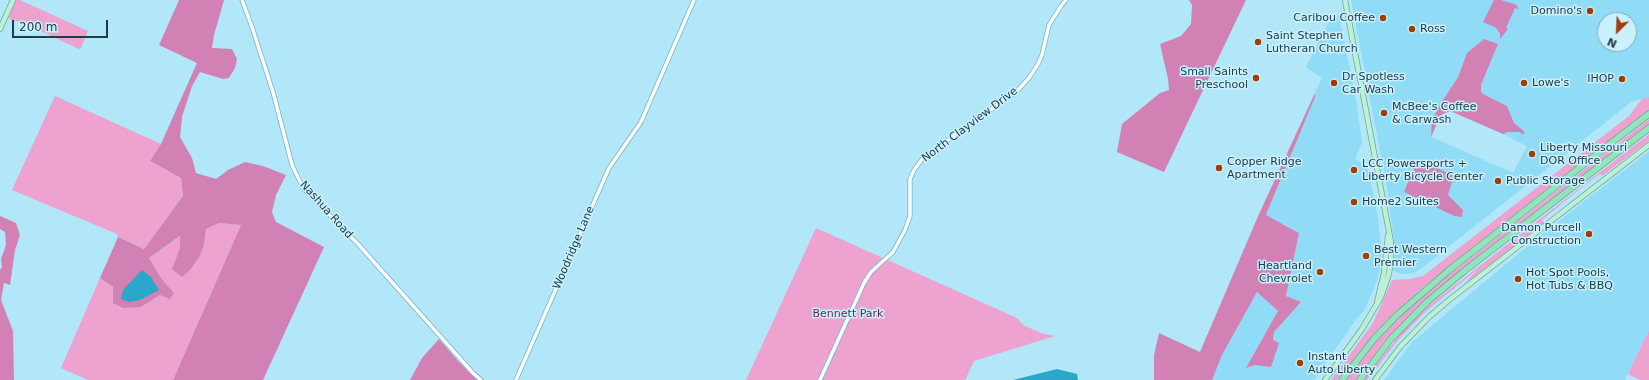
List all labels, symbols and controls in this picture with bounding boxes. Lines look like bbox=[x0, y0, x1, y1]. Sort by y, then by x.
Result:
place label: Domino's bbox=[1531, 4, 1582, 18]
marker: Domino's bbox=[1585, 6, 1595, 16]
place label: Caribou Coffee bbox=[1293, 11, 1375, 25]
scale bar bbox=[14, 12, 110, 38]
north arrow bbox=[1597, 12, 1637, 52]
marker: Caribou Coffee bbox=[1378, 13, 1388, 23]
text: 200 m bbox=[19, 20, 57, 34]
place label: Ross bbox=[1420, 22, 1445, 36]
marker: Ross bbox=[1407, 24, 1417, 34]
place label: Saint Stephen Lutheran Church bbox=[1266, 29, 1358, 55]
text: N bbox=[1605, 35, 1619, 50]
marker: Saint Stephen Lutheran Church bbox=[1253, 37, 1263, 47]
place label: Small Saints Preschool bbox=[1180, 65, 1248, 91]
place label: Dr Spotless Car Wash bbox=[1342, 70, 1405, 96]
place label: IHOP bbox=[1587, 72, 1614, 86]
marker: Small Saints Preschool bbox=[1251, 73, 1261, 83]
marker: IHOP bbox=[1617, 74, 1627, 84]
place label: Lowe's bbox=[1532, 76, 1569, 90]
marker: Dr Spotless Car Wash bbox=[1329, 78, 1339, 88]
marker: Lowe's bbox=[1519, 78, 1529, 88]
street label: North Clayview Drive bbox=[920, 85, 1020, 165]
place label: McBee's Coffee & Carwash bbox=[1392, 100, 1476, 126]
marker: McBee's Coffee & Carwash bbox=[1379, 108, 1389, 118]
place label: Liberty Missouri DOR Office bbox=[1540, 141, 1627, 167]
marker: Liberty Missouri DOR Office bbox=[1527, 149, 1537, 159]
place label: Copper Ridge Apartment bbox=[1227, 155, 1302, 181]
place label: LCC Powersports + Liberty Bicycle Center bbox=[1362, 157, 1483, 183]
marker: Copper Ridge Apartment bbox=[1214, 163, 1224, 173]
marker: LCC Powersports + Liberty Bicycle Center bbox=[1349, 165, 1359, 175]
place label: Public Storage bbox=[1506, 174, 1585, 188]
marker: Public Storage bbox=[1493, 176, 1503, 186]
street label: Nashua Road bbox=[297, 179, 355, 241]
place label: Home2 Suites bbox=[1362, 195, 1439, 209]
marker: Home2 Suites bbox=[1349, 197, 1359, 207]
street label: Woodridge Lane bbox=[551, 204, 597, 292]
place label: Damon Purcell Construction bbox=[1501, 221, 1581, 247]
marker: Damon Purcell Construction bbox=[1584, 229, 1594, 239]
place label: Best Western Premier bbox=[1374, 243, 1447, 269]
marker: Best Western Premier bbox=[1361, 251, 1371, 261]
place label: Heartland Chevrolet bbox=[1258, 259, 1312, 285]
place label: Hot Spot Pools, Hot Tubs & BBQ bbox=[1526, 266, 1613, 292]
marker: Heartland Chevrolet bbox=[1315, 267, 1325, 277]
marker: Hot Spot Pools, Hot Tubs & BBQ bbox=[1513, 274, 1523, 284]
park label: Bennett Park bbox=[813, 307, 883, 321]
place label: Instant Auto Liberty bbox=[1308, 350, 1375, 376]
marker: Instant Auto Liberty bbox=[1295, 358, 1305, 368]

